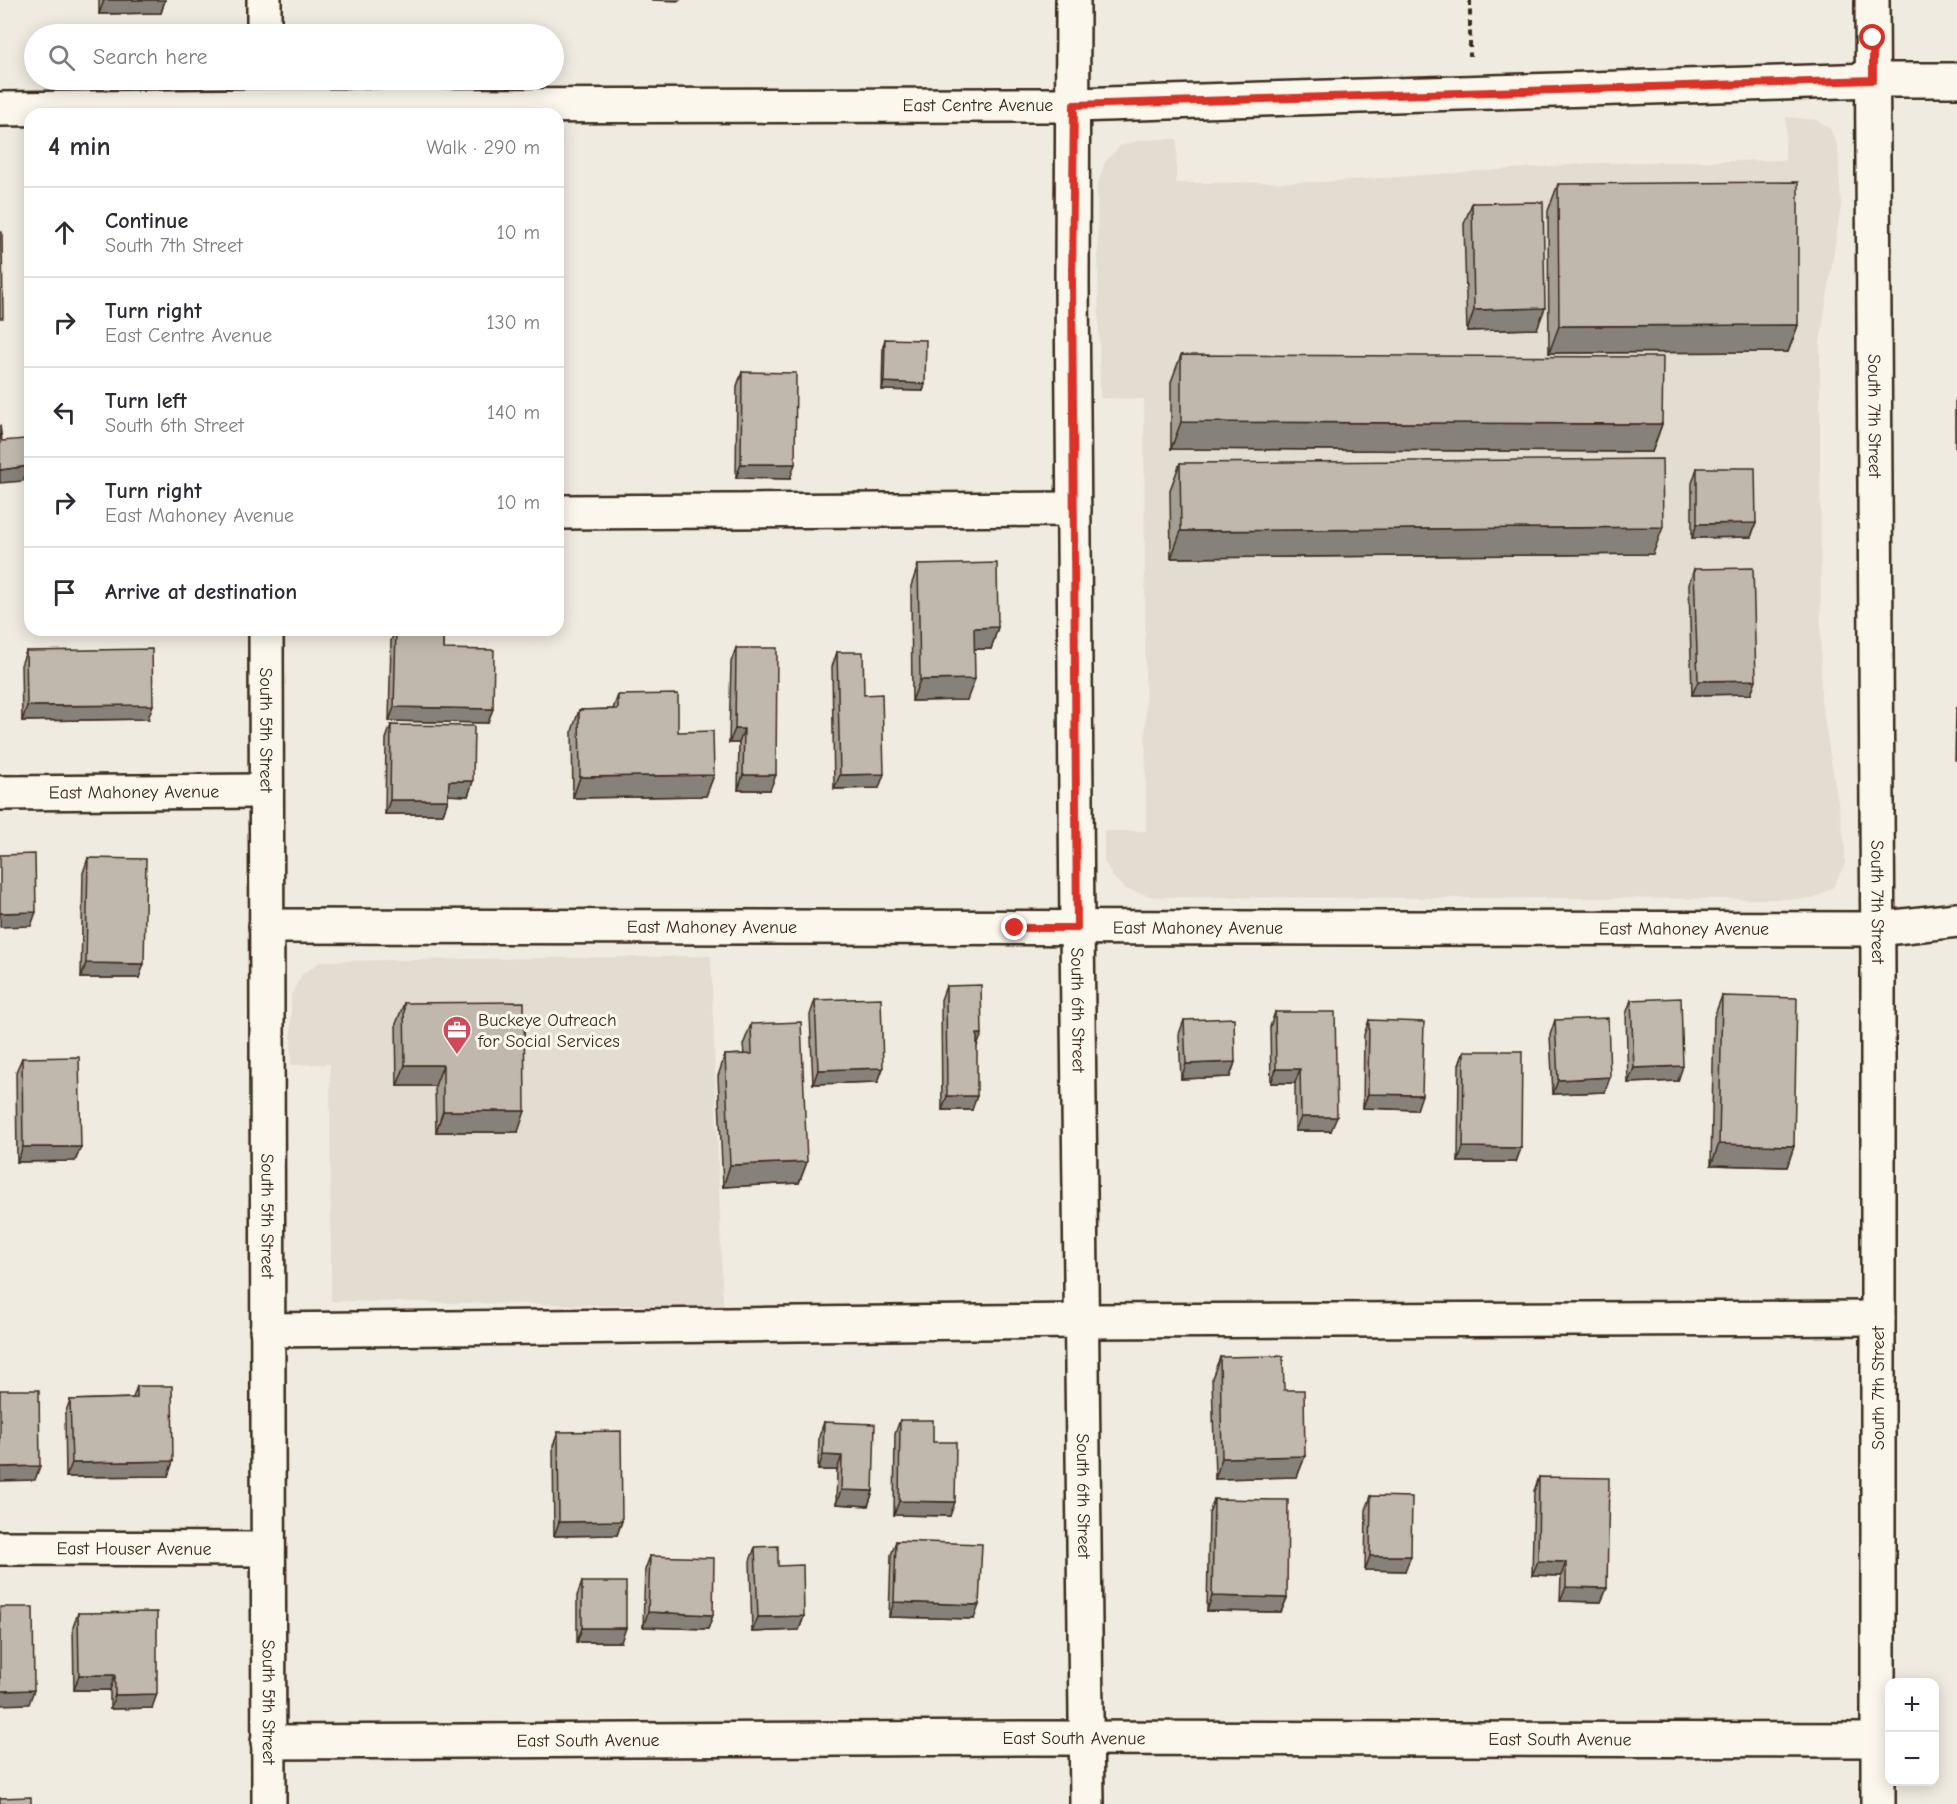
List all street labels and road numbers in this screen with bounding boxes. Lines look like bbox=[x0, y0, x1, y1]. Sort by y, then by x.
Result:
street label: East Centre Avenue bbox=[903, 95, 1053, 116]
street label: South 7th Street bbox=[1863, 354, 1885, 479]
street label: South 5th Street bbox=[255, 667, 276, 793]
street label: East Mahoney Avenue bbox=[49, 781, 219, 804]
street label: South 7th Street bbox=[1866, 840, 1888, 965]
street label: East Mahoney Avenue bbox=[627, 917, 797, 938]
street label: East Mahoney Avenue bbox=[1113, 918, 1283, 939]
street label: East Mahoney Avenue bbox=[1599, 918, 1769, 940]
street label: South 6th Street bbox=[1066, 947, 1089, 1074]
street label: South 5th Street bbox=[256, 1153, 278, 1279]
street label: South 7th Street bbox=[1868, 1325, 1889, 1450]
street label: South 6th Street bbox=[1072, 1433, 1094, 1560]
street label: East Houser Avenue bbox=[56, 1538, 212, 1560]
street label: South 5th Street bbox=[258, 1639, 279, 1765]
street label: East South Avenue bbox=[1002, 1728, 1146, 1749]
street label: East South Avenue bbox=[1488, 1729, 1632, 1750]
street label: East South Avenue bbox=[516, 1730, 660, 1752]

